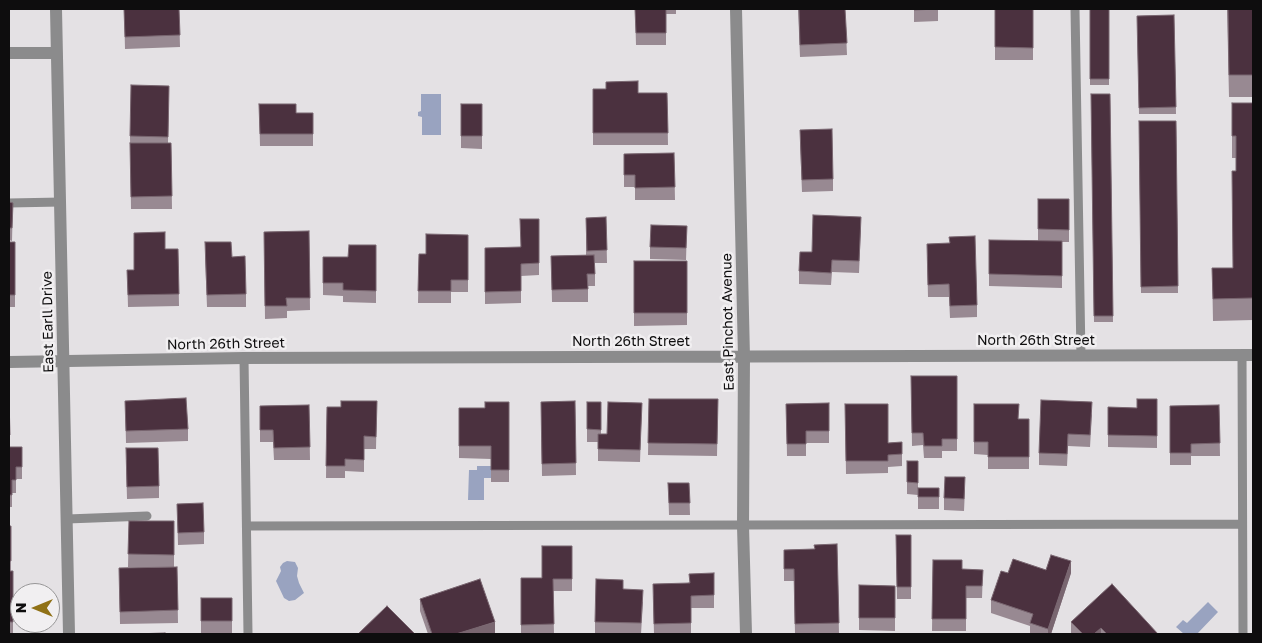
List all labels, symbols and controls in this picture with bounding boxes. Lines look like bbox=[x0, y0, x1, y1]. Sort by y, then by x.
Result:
street label: East Pinchot Avenue bbox=[718, 253, 738, 391]
street label: East Earll Drive bbox=[39, 271, 57, 373]
street label: North 26th Street bbox=[977, 333, 1095, 349]
street label: North 26th Street bbox=[572, 334, 690, 350]
street label: North 26th Street bbox=[167, 335, 285, 353]
north arrow bbox=[10, 583, 60, 633]
text: N bbox=[12, 603, 29, 613]

